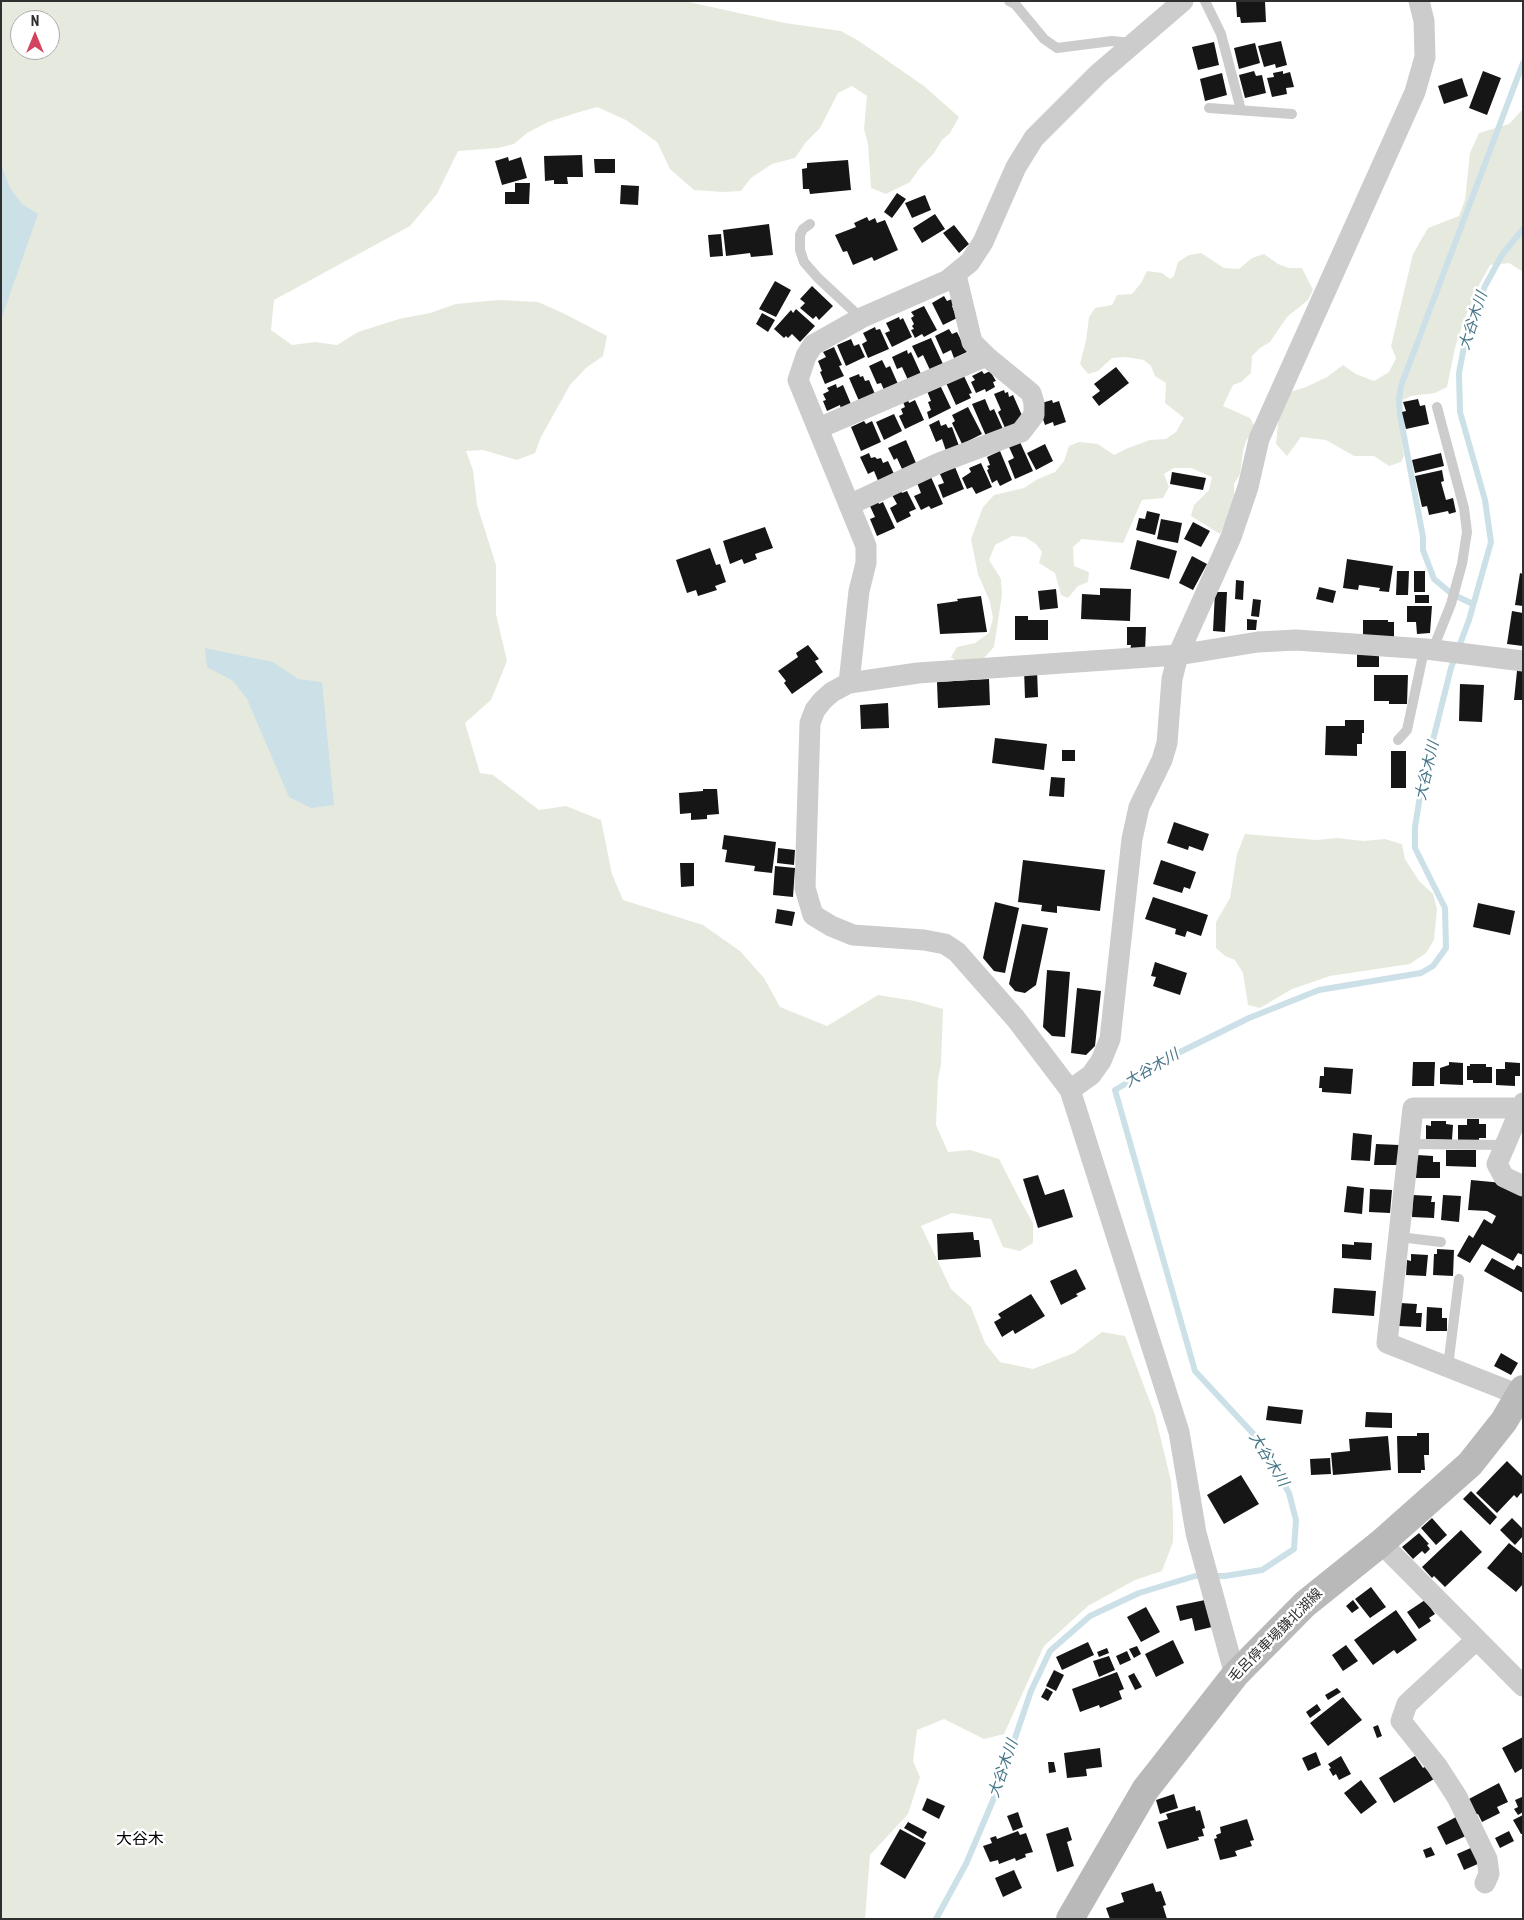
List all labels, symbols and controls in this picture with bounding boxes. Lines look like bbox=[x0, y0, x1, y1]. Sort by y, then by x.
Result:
north arrow bbox=[10, 10, 60, 60]
text: N bbox=[31, 13, 39, 29]
water label: 大谷木川 bbox=[1456, 290, 1492, 352]
water label: 大谷木川 bbox=[1412, 740, 1444, 802]
water label: 大谷木川 bbox=[1122, 1046, 1182, 1092]
water label: 大谷木川 bbox=[1244, 1430, 1292, 1490]
street label: 毛呂停車場鎌北湖線 bbox=[1226, 1586, 1326, 1686]
water label: 大谷木川 bbox=[986, 1738, 1022, 1800]
district label: 大谷木 bbox=[116, 1830, 164, 1850]

